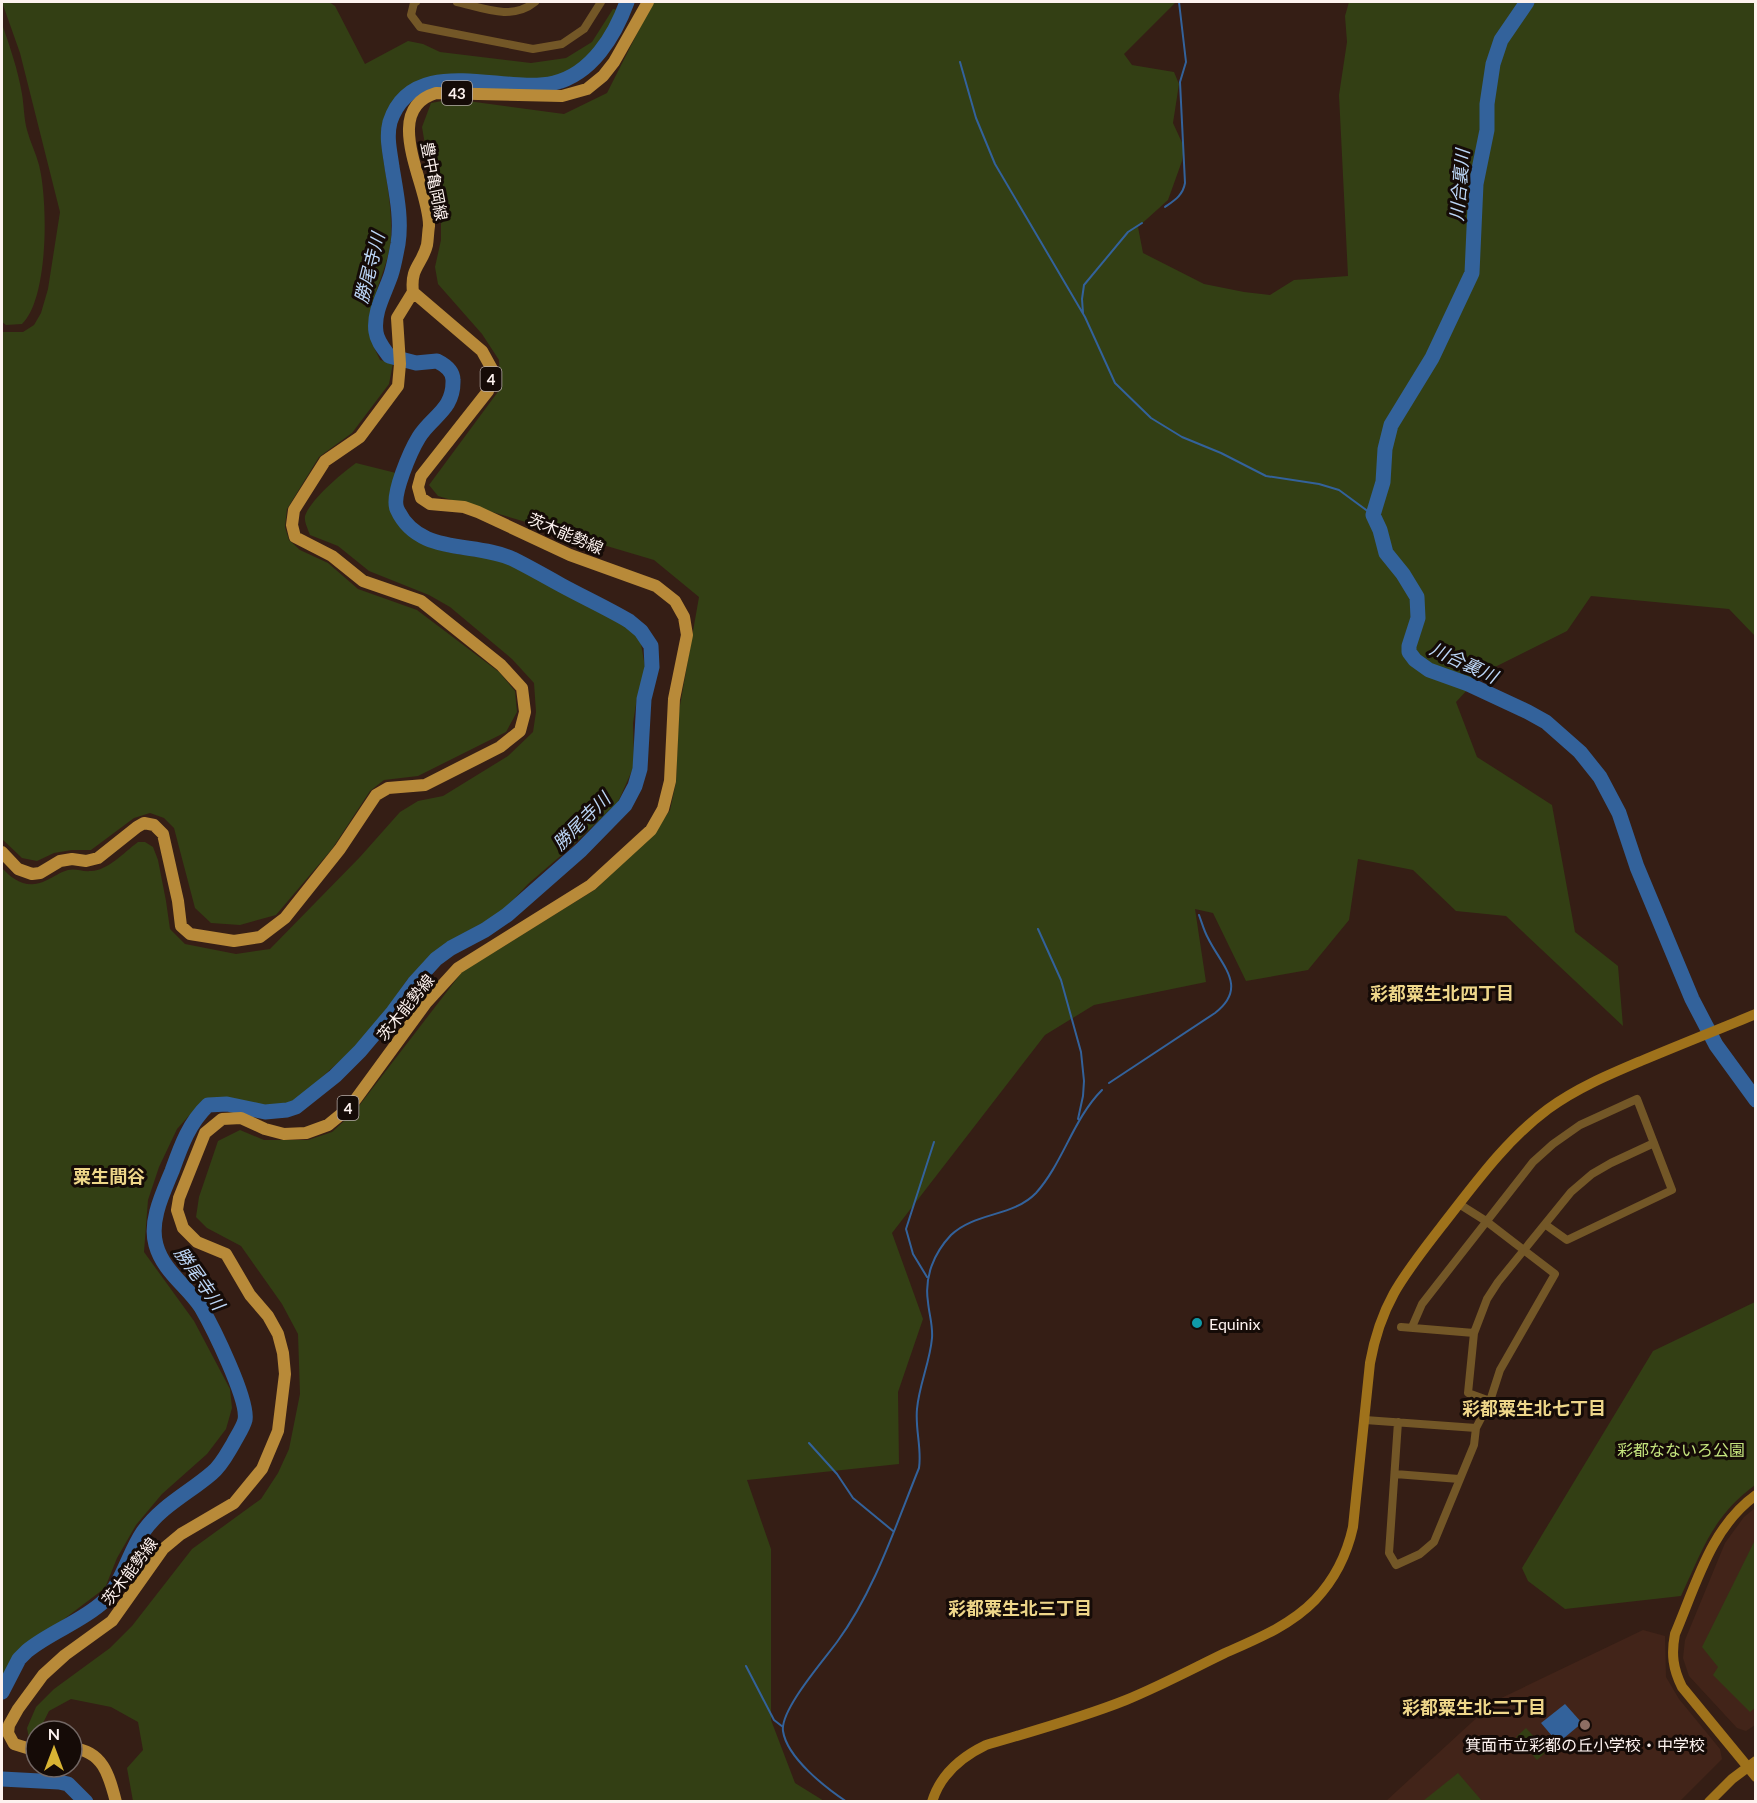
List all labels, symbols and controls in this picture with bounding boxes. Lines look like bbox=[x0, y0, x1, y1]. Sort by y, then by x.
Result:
road number: 43 bbox=[442, 81, 472, 105]
street label: 豊中亀岡線 bbox=[418, 140, 452, 222]
water label: 川合裏川 bbox=[1445, 146, 1473, 222]
water label: 勝尾寺川 bbox=[350, 228, 389, 306]
road number: 4 bbox=[480, 367, 502, 391]
street label: 茨木能勢線 bbox=[525, 509, 607, 557]
water label: 川合裏川 bbox=[1427, 637, 1503, 688]
water label: 勝尾寺川 bbox=[548, 786, 616, 854]
street label: 茨木能勢線 bbox=[372, 970, 438, 1044]
district label: 彩都粟生北四丁目 bbox=[1370, 982, 1514, 1004]
road number: 4 bbox=[338, 1096, 358, 1120]
district label: 粟生間谷 bbox=[73, 1165, 145, 1187]
water label: 勝尾寺川 bbox=[170, 1242, 231, 1315]
place label: Equinix bbox=[1209, 1314, 1260, 1333]
marker: Equinix bbox=[1190, 1316, 1204, 1330]
district label: 彩都粟生北七丁目 bbox=[1462, 1397, 1606, 1419]
park label: 彩都なないろ公園 bbox=[1617, 1440, 1745, 1459]
street label: 茨木能勢線 bbox=[97, 1533, 161, 1609]
district label: 彩都粟生北三丁目 bbox=[948, 1597, 1092, 1619]
district label: 彩都粟生北二丁目 bbox=[1402, 1696, 1546, 1718]
marker: 箕面市立彩都の丘小学校・中学校 bbox=[1578, 1718, 1592, 1732]
north arrow bbox=[24, 1719, 84, 1779]
text: N bbox=[48, 1724, 60, 1743]
place label: 箕面市立彩都の丘小学校・中学校 bbox=[1465, 1735, 1705, 1754]

